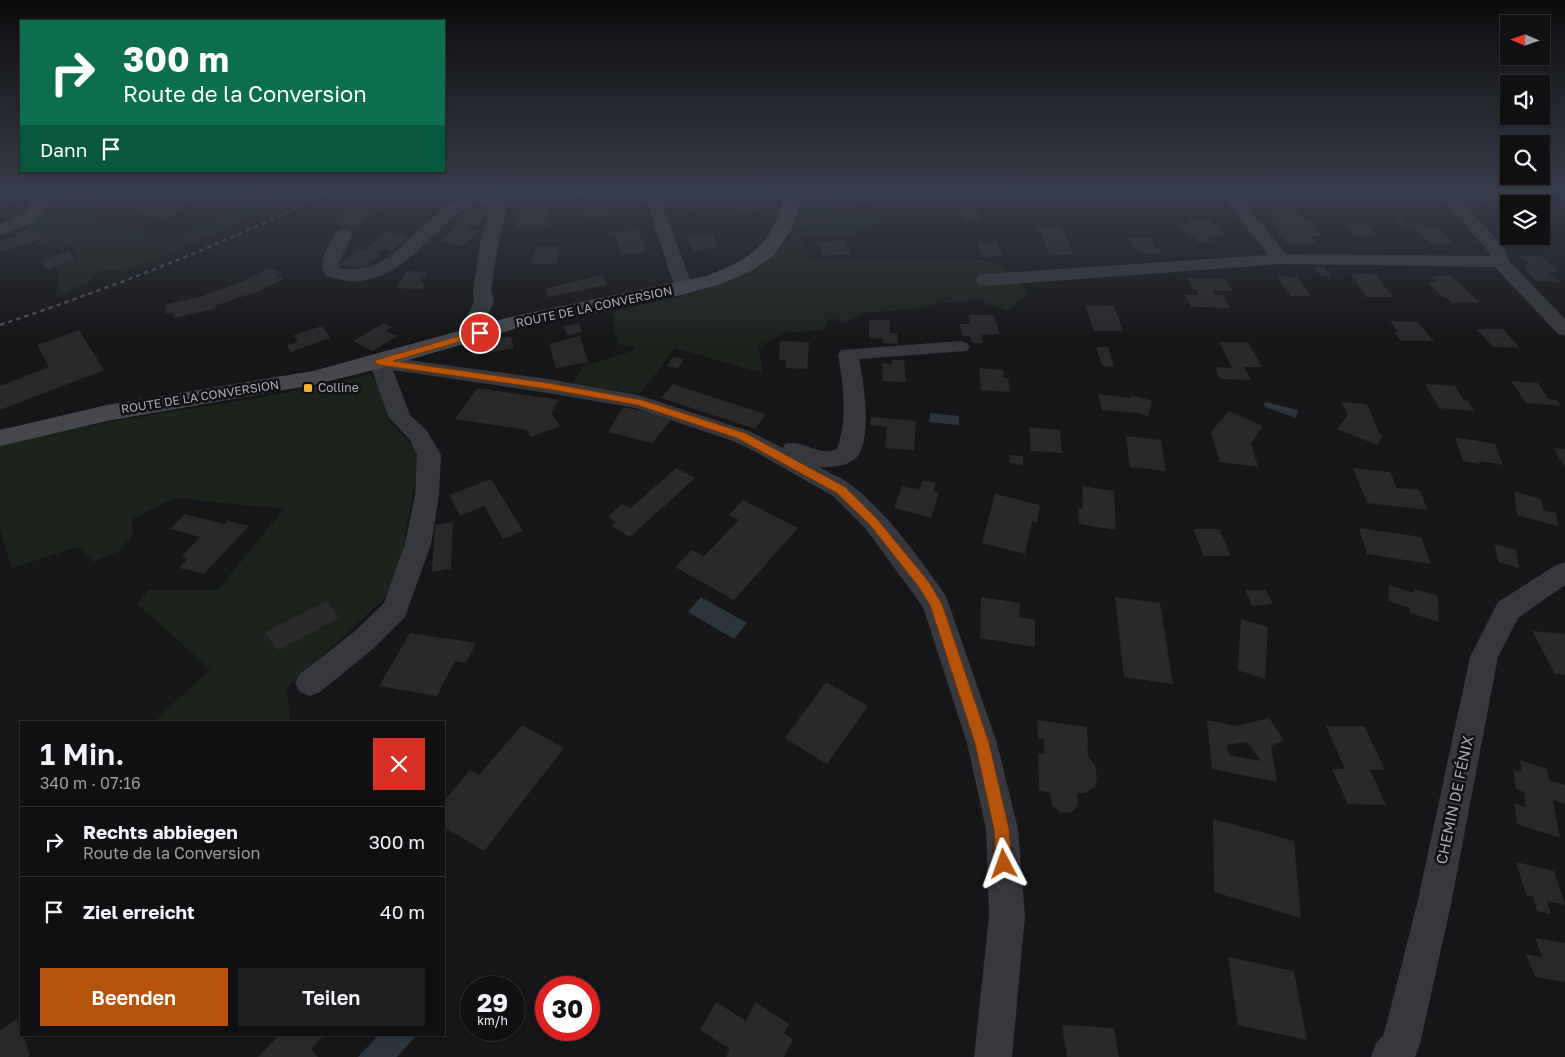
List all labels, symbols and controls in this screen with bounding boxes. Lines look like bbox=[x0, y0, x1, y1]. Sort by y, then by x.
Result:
north arrow bbox=[1500, 15, 1550, 65]
map controls bbox=[1500, 15, 1550, 245]
text: 300 m bbox=[123, 38, 229, 80]
icon: right bbox=[40, 40, 105, 105]
button: sound bbox=[1500, 75, 1550, 125]
text: Route de la Conversion bbox=[123, 80, 367, 107]
icon: arrive bbox=[97, 135, 125, 163]
button: search bbox=[1500, 135, 1550, 185]
text: Dann bbox=[40, 138, 87, 161]
button: layers bbox=[1500, 195, 1550, 245]
street label: ROUTE DE LA CONVERSION bbox=[514, 283, 674, 330]
pin bbox=[459, 312, 501, 354]
icon: arrive bbox=[466, 319, 494, 347]
street label: ROUTE DE LA CONVERSION bbox=[120, 377, 280, 416]
place label: Colline bbox=[318, 380, 359, 395]
marker: Colline bbox=[302, 382, 314, 394]
street label: CHEMIN DE FÉNIX bbox=[1432, 734, 1476, 866]
text: 1 Min. bbox=[40, 736, 125, 772]
button: close bbox=[373, 738, 425, 790]
text: 340 m · 07:16 bbox=[40, 773, 141, 793]
text: Rechts abbiegen bbox=[83, 820, 238, 843]
icon: right bbox=[40, 828, 68, 856]
text: 300 m bbox=[369, 830, 425, 853]
position arrow bbox=[977, 837, 1029, 889]
text: Route de la Conversion bbox=[83, 843, 260, 863]
icon: arrive bbox=[40, 898, 68, 926]
text: Ziel erreicht bbox=[83, 900, 195, 923]
text: 40 m bbox=[380, 900, 425, 923]
button: Beenden bbox=[40, 968, 228, 1026]
button: Teilen bbox=[238, 968, 425, 1026]
speed limit sign: 30 bbox=[535, 976, 600, 1041]
text: 29 bbox=[477, 987, 508, 1018]
text: km/h bbox=[477, 1013, 508, 1028]

